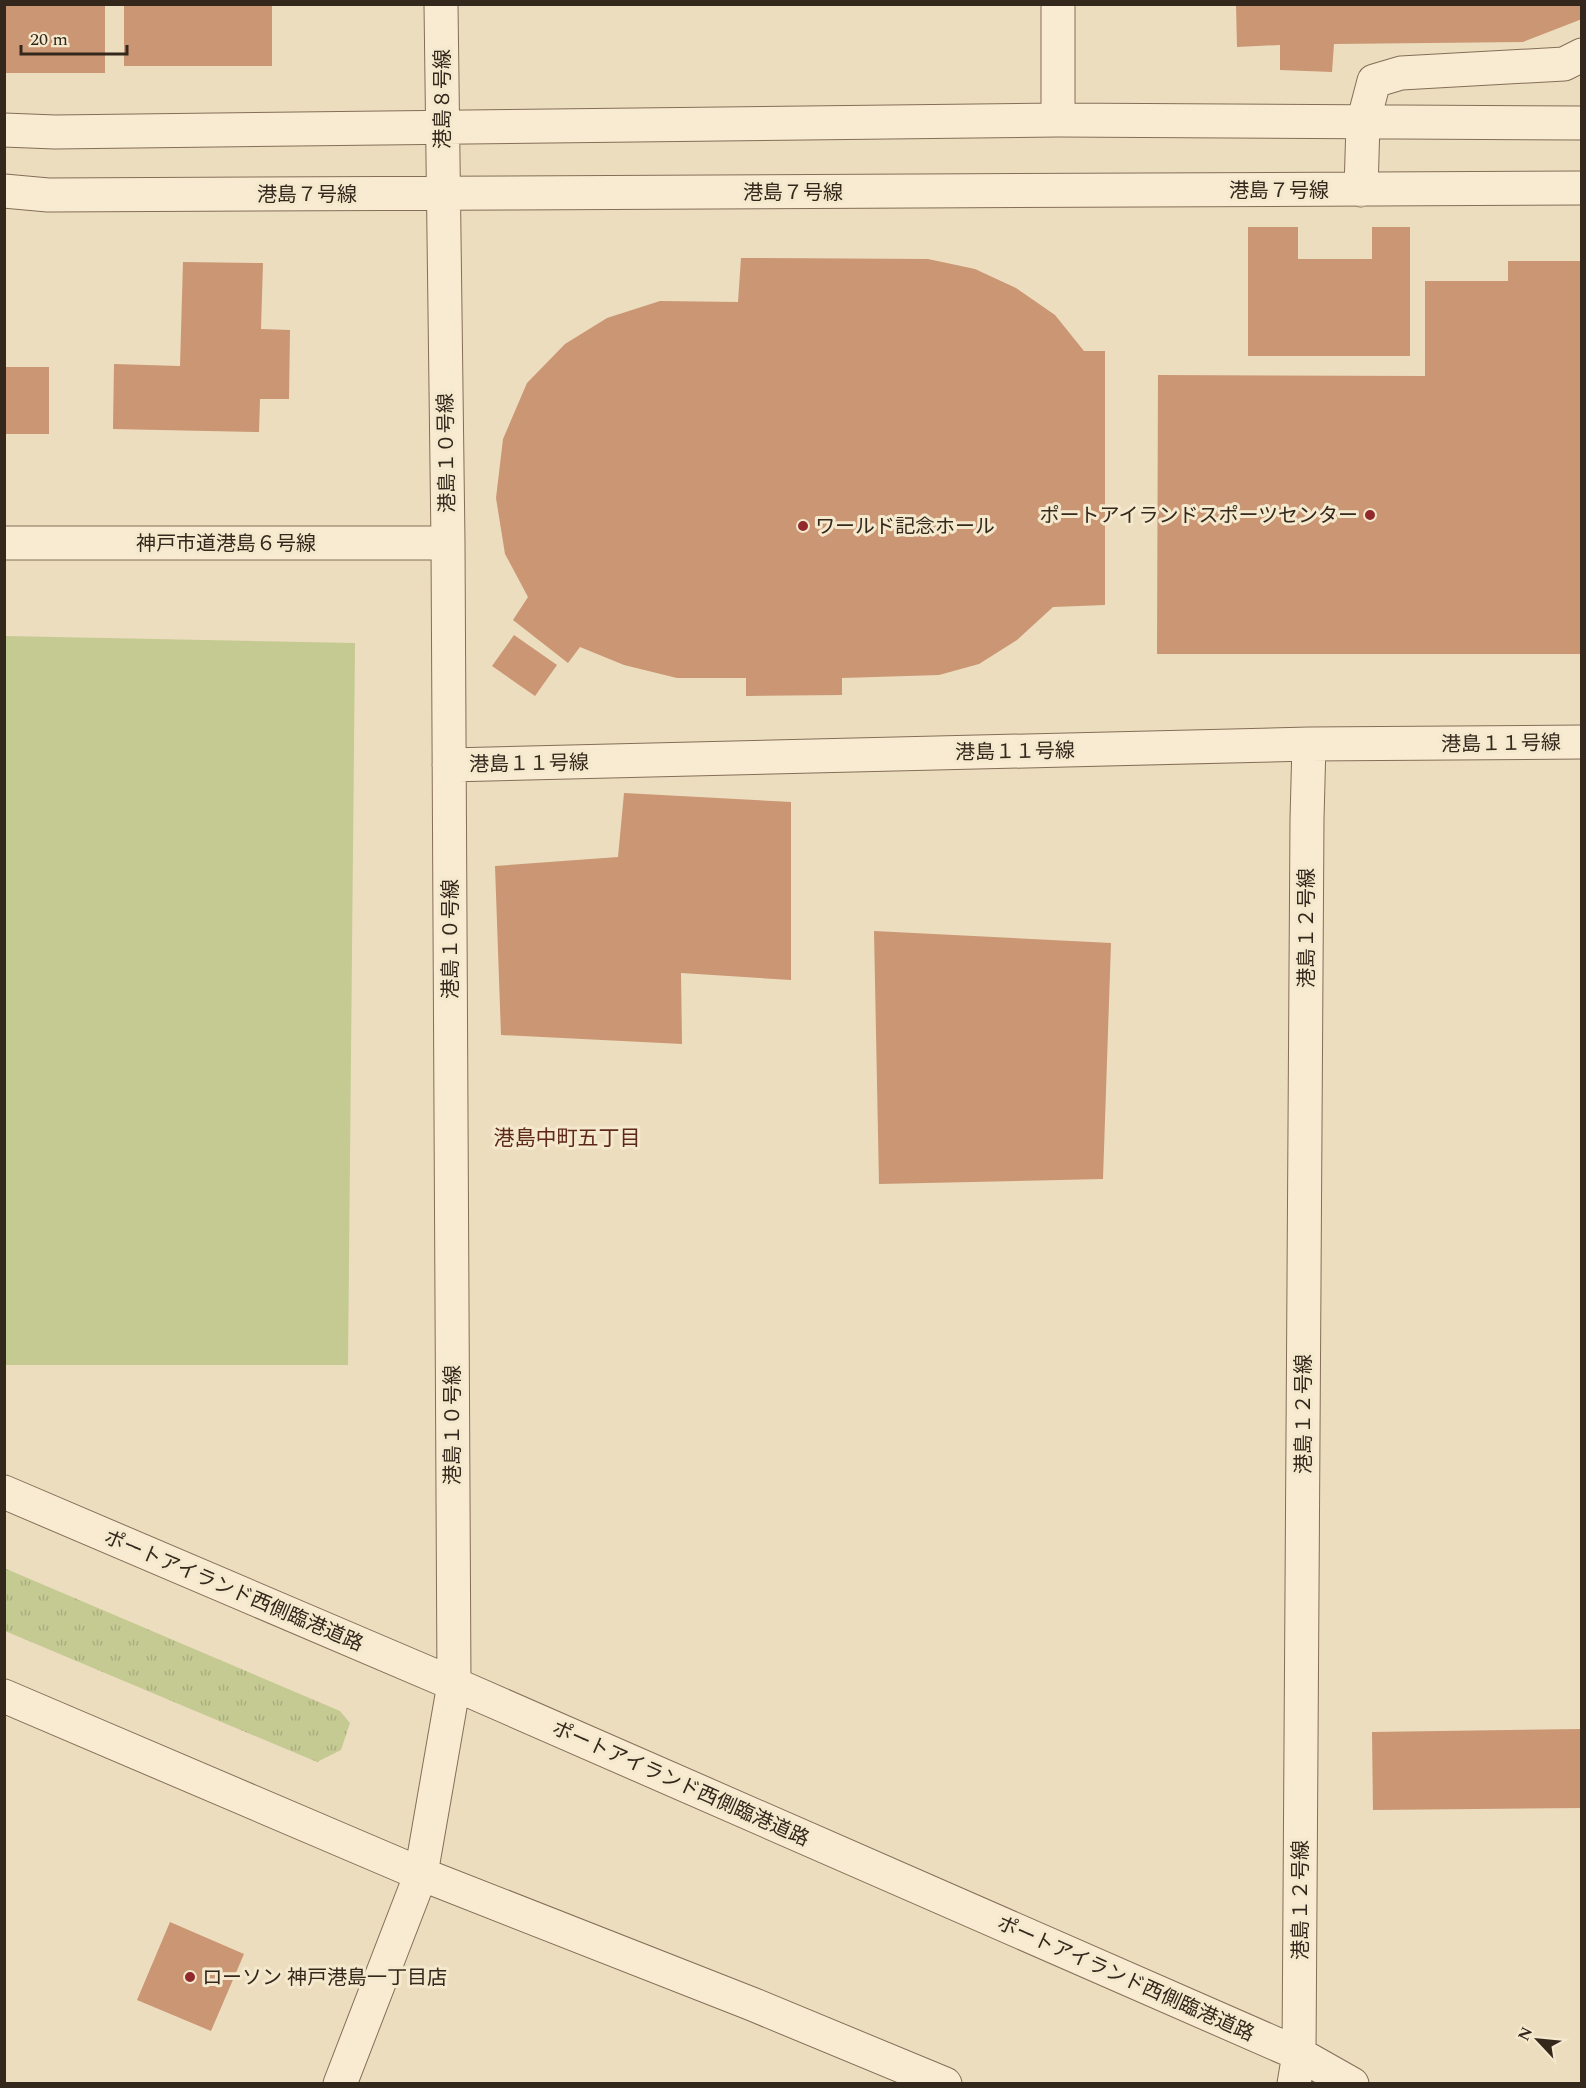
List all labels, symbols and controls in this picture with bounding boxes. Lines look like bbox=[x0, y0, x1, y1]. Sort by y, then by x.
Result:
scale bar bbox=[21, 18, 128, 56]
text: 20 m bbox=[30, 26, 68, 53]
street label: 港島８号線 bbox=[428, 49, 458, 149]
street label: 港島７号線 bbox=[1229, 176, 1329, 206]
street label: 港島７号線 bbox=[743, 178, 843, 208]
street label: 港島７号線 bbox=[257, 180, 357, 210]
street label: 港島１０号線 bbox=[431, 393, 463, 513]
place label: ポートアイランドスポーツセンター bbox=[1039, 501, 1358, 531]
marker: ポートアイランドスポーツセンター bbox=[1363, 508, 1377, 522]
place label: ワールド記念ホール bbox=[815, 512, 995, 542]
marker: ワールド記念ホール bbox=[796, 519, 810, 533]
street label: 神戸市道港島６号線 bbox=[136, 529, 316, 559]
street label: 港島１１号線 bbox=[1441, 728, 1561, 760]
street label: 港島１１号線 bbox=[955, 736, 1075, 768]
street label: 港島１１号線 bbox=[469, 748, 589, 780]
street label: 港島１２号線 bbox=[1292, 868, 1322, 988]
street label: 港島１０号線 bbox=[436, 879, 466, 999]
district label: 港島中町五丁目 bbox=[494, 1123, 641, 1155]
street label: 港島１２号線 bbox=[1289, 1354, 1319, 1474]
street label: 港島１０号線 bbox=[438, 1365, 468, 1485]
street label: ポートアイランド西側臨港道路 bbox=[99, 1523, 368, 1659]
street label: ポートアイランド西側臨港道路 bbox=[547, 1713, 814, 1854]
street label: 港島１２号線 bbox=[1286, 1840, 1316, 1960]
street label: ポートアイランド西側臨港道路 bbox=[992, 1908, 1259, 2049]
place label: ローソン 神戸港島一丁目店 bbox=[202, 1963, 447, 1993]
marker: ローソン 神戸港島一丁目店 bbox=[183, 1970, 197, 1984]
north arrow bbox=[1508, 2010, 1568, 2070]
text: N bbox=[1512, 2023, 1539, 2045]

